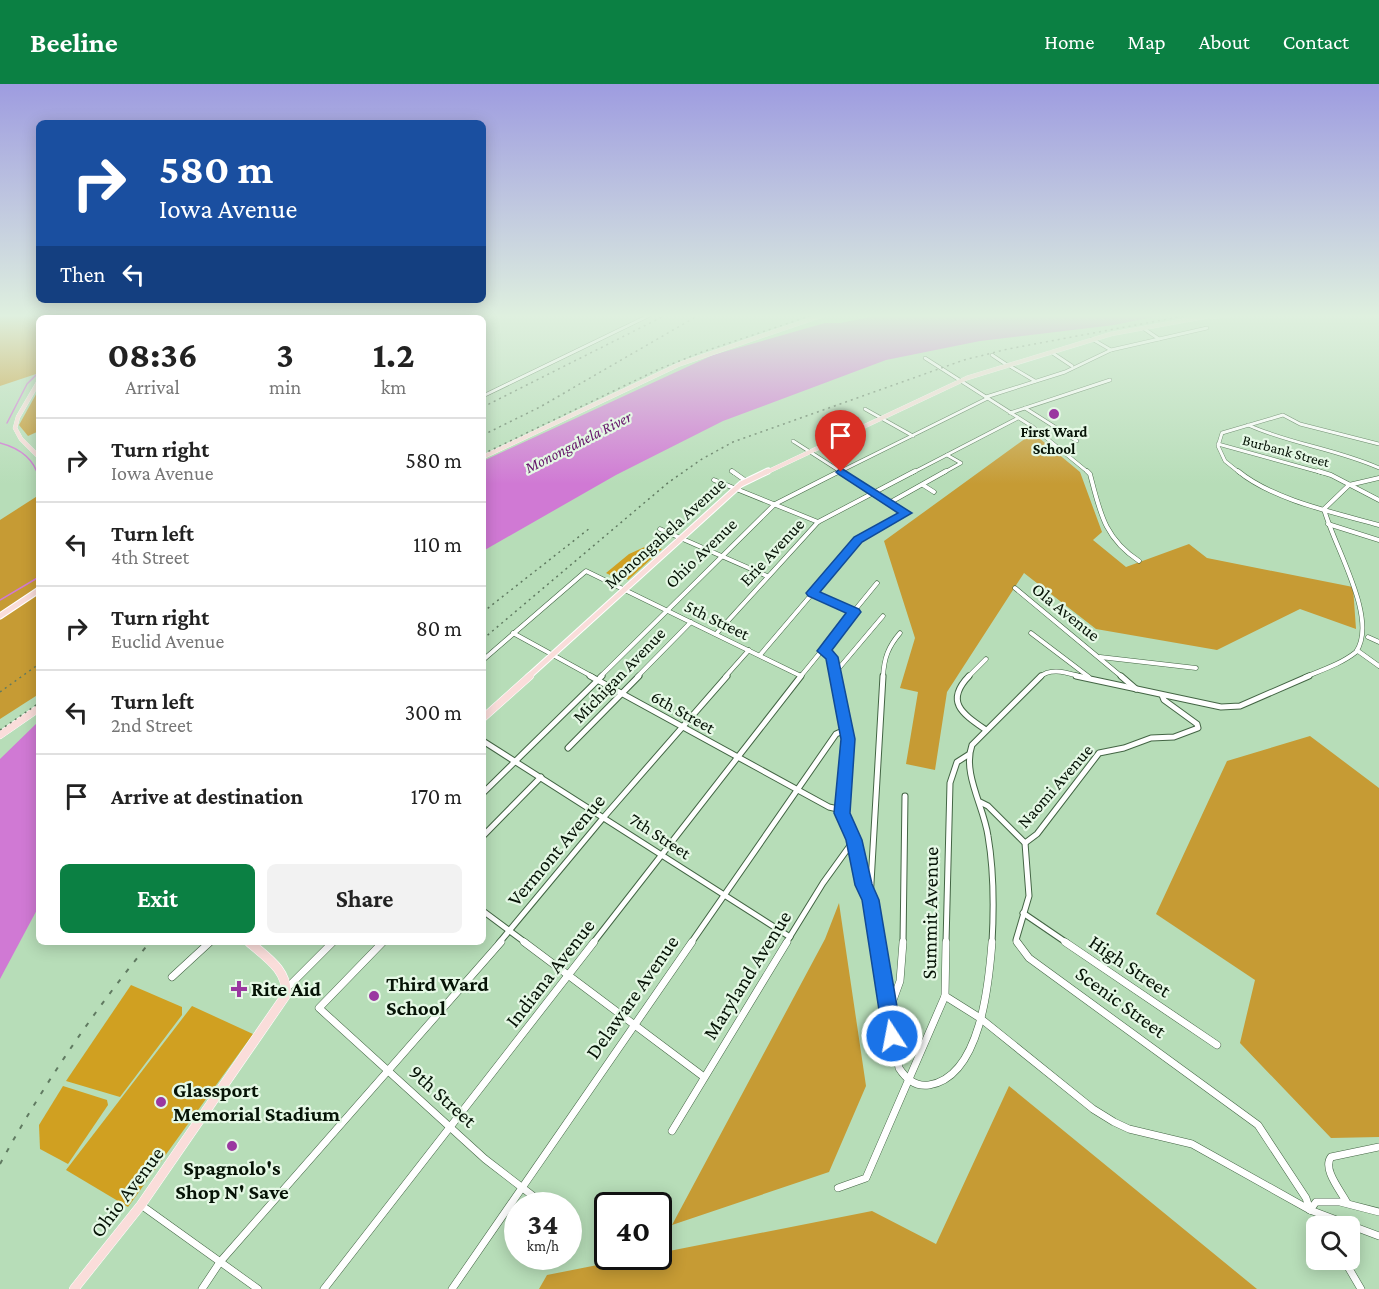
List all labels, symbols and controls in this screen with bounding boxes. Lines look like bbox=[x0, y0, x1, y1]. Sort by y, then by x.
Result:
text: Beeline bbox=[30, 27, 118, 58]
text: Home bbox=[1044, 30, 1094, 54]
text: Map bbox=[1127, 30, 1166, 54]
text: About bbox=[1199, 30, 1250, 54]
text: Contact bbox=[1283, 30, 1349, 54]
icon: right bbox=[60, 144, 138, 222]
text: 580 m bbox=[159, 145, 273, 192]
text: Iowa Avenue bbox=[159, 194, 297, 224]
icon: left bbox=[117, 258, 150, 291]
text: Then bbox=[60, 262, 105, 287]
text: 08:36 bbox=[108, 335, 198, 375]
text: 3 bbox=[276, 335, 294, 375]
text: 1.2 bbox=[373, 335, 414, 375]
text: Arrival bbox=[125, 376, 180, 398]
text: min bbox=[269, 376, 301, 398]
text: km bbox=[381, 376, 406, 398]
marker: First Ward School bbox=[1047, 407, 1061, 421]
water label: Monongahela River bbox=[521, 408, 635, 478]
pin bbox=[815, 410, 866, 472]
icon: arrive bbox=[824, 419, 857, 452]
place label: First Ward School bbox=[1021, 424, 1088, 457]
street label: Burbank Street bbox=[1241, 432, 1332, 471]
text: Turn right bbox=[111, 437, 209, 462]
icon: right bbox=[60, 444, 93, 477]
text: 580 m bbox=[406, 448, 462, 473]
text: Iowa Avenue bbox=[111, 462, 213, 484]
street label: Monongahela Avenue bbox=[600, 473, 730, 593]
street label: Ohio Avenue bbox=[661, 514, 741, 592]
street label: Erie Avenue bbox=[736, 514, 808, 590]
text: Turn left bbox=[111, 521, 194, 546]
icon: left bbox=[60, 528, 93, 561]
text: 110 m bbox=[413, 532, 462, 557]
text: 4th Street bbox=[111, 546, 189, 568]
street label: Ola Avenue bbox=[1028, 579, 1104, 645]
street label: 5th Street bbox=[681, 596, 754, 645]
text: Turn right bbox=[111, 605, 209, 630]
icon: right bbox=[60, 612, 93, 645]
text: 80 m bbox=[416, 616, 462, 641]
street label: Michigan Avenue bbox=[569, 623, 669, 727]
text: Euclid Avenue bbox=[111, 630, 224, 652]
street label: 6th Street bbox=[647, 686, 719, 738]
text: Turn left bbox=[111, 689, 194, 714]
icon: left bbox=[60, 696, 93, 729]
text: 300 m bbox=[405, 700, 462, 725]
text: 2nd Street bbox=[111, 714, 192, 736]
street label: Naomi Avenue bbox=[1013, 740, 1097, 832]
icon: arrive bbox=[60, 780, 93, 813]
text: Arrive at destination bbox=[111, 784, 303, 809]
text: 170 m bbox=[411, 784, 462, 809]
street label: Vermont Avenue bbox=[502, 789, 610, 911]
street label: 7th Street bbox=[625, 809, 695, 864]
street label: Summit Avenue bbox=[917, 846, 943, 980]
button: Exit bbox=[60, 864, 255, 933]
button: Share bbox=[267, 864, 462, 933]
street label: Maryland Avenue bbox=[698, 906, 796, 1044]
street label: Indiana Avenue bbox=[500, 914, 600, 1032]
street label: High Street bbox=[1084, 930, 1176, 1003]
street label: Delaware Avenue bbox=[580, 931, 684, 1063]
street label: Scenic Street bbox=[1071, 961, 1172, 1044]
place label: Third Ward School bbox=[386, 972, 489, 1020]
place label: Rite Aid bbox=[251, 977, 322, 1001]
marker: Rite Aid bbox=[232, 982, 246, 996]
marker: Third Ward School bbox=[367, 989, 381, 1003]
position arrow bbox=[860, 1004, 924, 1068]
street label: 9th Street bbox=[404, 1060, 482, 1133]
place label: Glassport Memorial Stadium bbox=[173, 1078, 340, 1126]
marker: Glassport Memorial Stadium bbox=[154, 1095, 168, 1109]
marker: Spagnolo's Shop N' Save bbox=[225, 1139, 239, 1153]
street label: Ohio Avenue bbox=[85, 1142, 169, 1242]
place label: Spagnolo's Shop N' Save bbox=[175, 1156, 289, 1204]
speed limit sign: 40 bbox=[594, 1192, 672, 1270]
text: 34 bbox=[528, 1207, 558, 1240]
map controls bbox=[1306, 1216, 1360, 1270]
button: search bbox=[1306, 1216, 1360, 1270]
text: km/h bbox=[527, 1238, 559, 1254]

